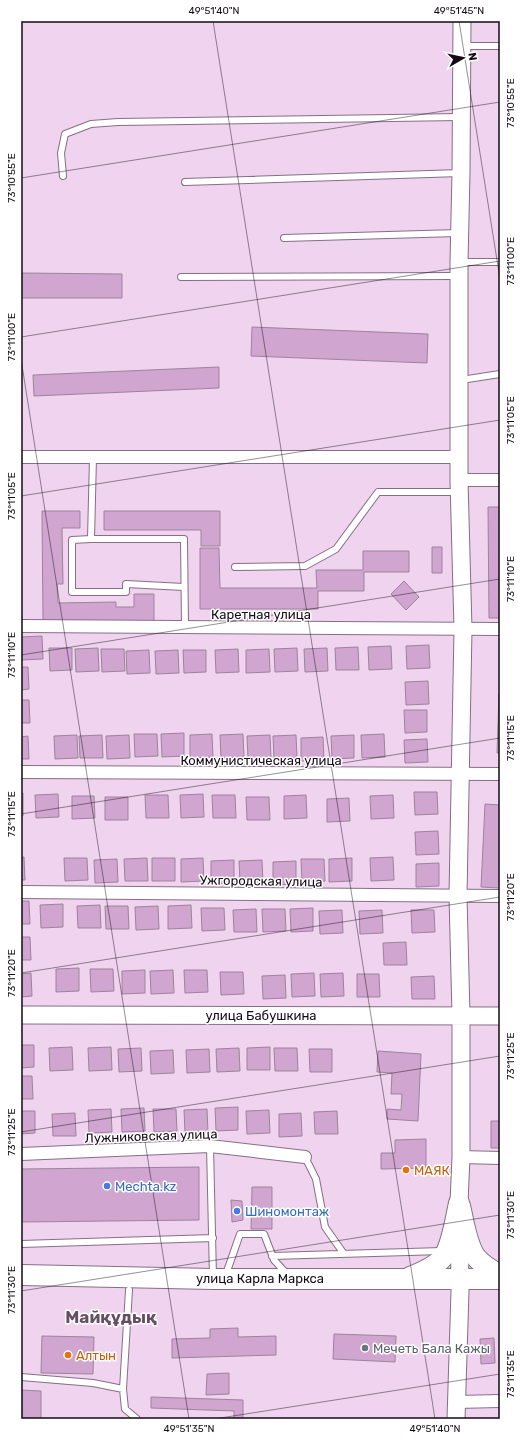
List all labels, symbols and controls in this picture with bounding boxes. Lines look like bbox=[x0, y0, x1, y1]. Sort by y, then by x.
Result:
text: 49°51'40"N bbox=[189, 5, 240, 17]
text: 49°51'45"N bbox=[434, 5, 484, 17]
north arrow bbox=[443, 38, 483, 78]
text: N bbox=[465, 52, 479, 62]
text: 73°10'55"E bbox=[505, 78, 517, 128]
text: 73°10'55"E bbox=[6, 153, 18, 203]
text: 73°11'00"E bbox=[505, 237, 517, 285]
text: 73°11'00"E bbox=[6, 313, 18, 361]
text: 73°11'05"E bbox=[505, 396, 517, 444]
text: 73°11'05"E bbox=[6, 472, 18, 520]
text: 73°11'10"E bbox=[505, 556, 517, 602]
street label: Каретная улица bbox=[211, 607, 311, 622]
text: 73°11'10"E bbox=[6, 632, 18, 678]
text: 73°11'15"E bbox=[505, 715, 517, 761]
street label: Коммунистическая улица bbox=[180, 753, 342, 768]
text: 73°11'15"E bbox=[6, 791, 18, 837]
street label: Ужгородская улица bbox=[199, 872, 323, 890]
text: 73°11'20"E bbox=[505, 873, 517, 921]
text: 73°11'20"E bbox=[6, 949, 18, 997]
street label: улица Бабушкина bbox=[206, 1008, 316, 1023]
text: 73°11'25"E bbox=[505, 1032, 517, 1080]
text: 73°11'25"E bbox=[6, 1108, 18, 1156]
street label: Лужниковская улица bbox=[84, 1126, 218, 1146]
place label: МАЯК bbox=[414, 1163, 450, 1178]
marker: МАЯК bbox=[401, 1165, 411, 1175]
place label: Mechta.kz bbox=[115, 1179, 177, 1194]
marker: Mechta.kz bbox=[102, 1181, 112, 1191]
text: 73°11'30"E bbox=[505, 1191, 517, 1239]
place label: Шиномонтаж bbox=[245, 1204, 330, 1219]
marker: Шиномонтаж bbox=[232, 1206, 242, 1216]
text: 73°11'30"E bbox=[6, 1266, 18, 1314]
street label: улица Карла Маркса bbox=[196, 1271, 324, 1286]
district label: Майқұдық bbox=[65, 1307, 157, 1327]
place label: Мечеть Бала Кажы bbox=[373, 1341, 490, 1356]
marker: Мечеть Бала Кажы bbox=[360, 1343, 370, 1353]
place label: Алтын bbox=[76, 1348, 116, 1363]
marker: Алтын bbox=[63, 1350, 73, 1360]
text: 73°11'35"E bbox=[505, 1350, 517, 1398]
text: 49°51'35"N bbox=[164, 1423, 214, 1435]
text: 49°51'40"N bbox=[410, 1423, 461, 1435]

